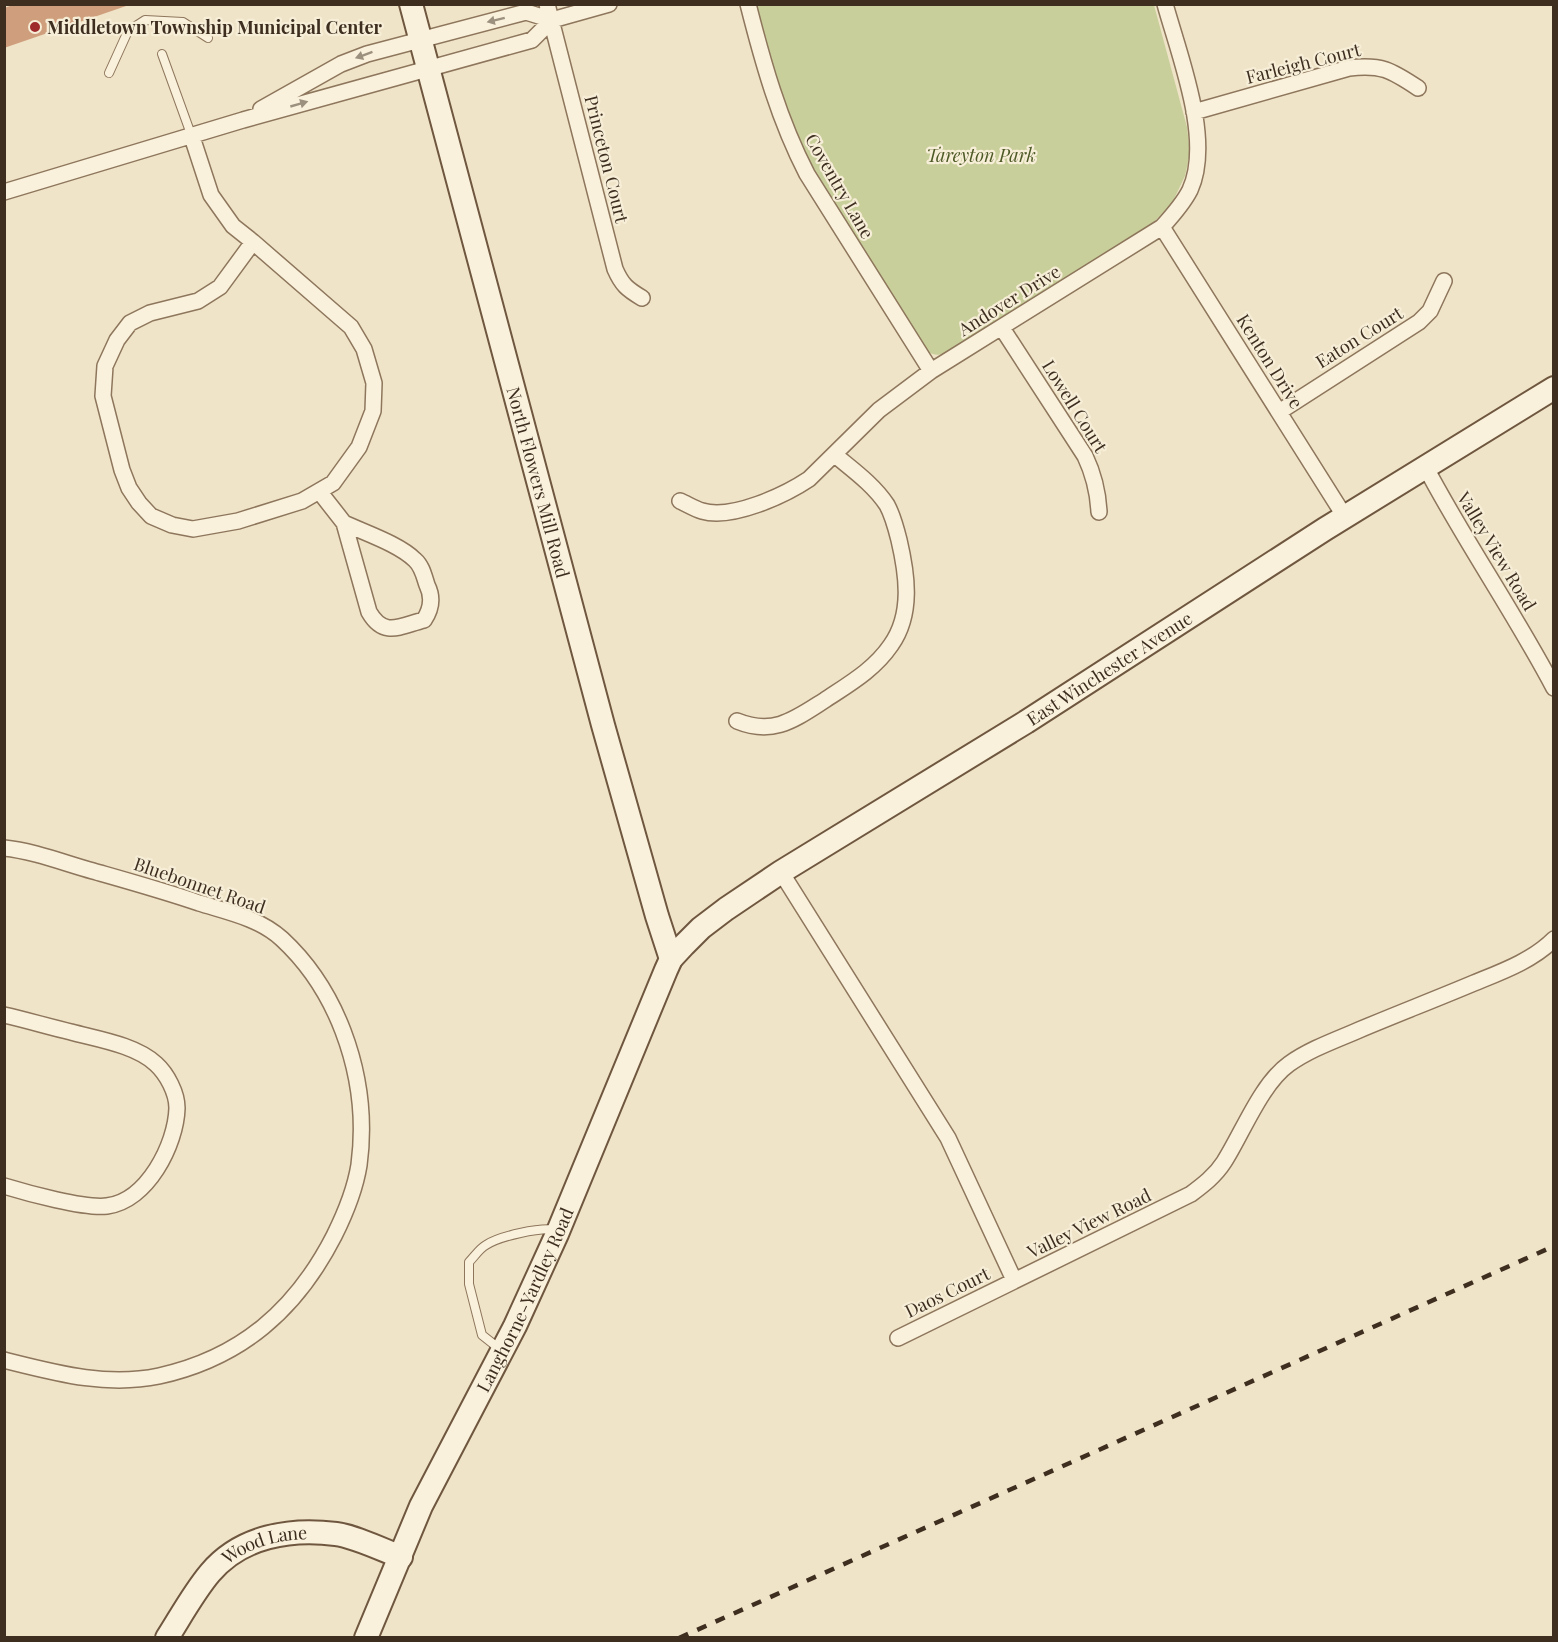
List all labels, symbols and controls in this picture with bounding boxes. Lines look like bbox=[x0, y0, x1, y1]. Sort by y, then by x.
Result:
place label: Middletown Township Municipal Center bbox=[47, 15, 383, 39]
one-way arrow bbox=[486, 15, 505, 25]
marker: Middletown Township Municipal Center bbox=[28, 20, 42, 34]
street label: Farleigh Court bbox=[1243, 37, 1364, 89]
one-way arrow bbox=[355, 51, 373, 61]
street label: Princeton Court bbox=[580, 93, 635, 226]
one-way arrow bbox=[290, 99, 308, 108]
street label: Coventry Lane bbox=[800, 129, 880, 243]
park label: Tareyton Park bbox=[926, 143, 1036, 167]
street label: Andover Drive bbox=[953, 259, 1065, 341]
street label: Eaton Court bbox=[1311, 300, 1408, 373]
street label: Kenton Drive bbox=[1231, 309, 1309, 413]
street label: Lowell Court bbox=[1037, 355, 1113, 457]
street label: North Flowers Mill Road bbox=[501, 384, 575, 581]
street label: Valley View Road bbox=[1452, 486, 1542, 615]
street label: East Winchester Avenue bbox=[1022, 606, 1197, 731]
street label: Bluebonnet Road bbox=[131, 851, 270, 919]
street label: Valley View Road bbox=[1022, 1182, 1155, 1264]
street label: Langhorne-Yardley Road bbox=[471, 1203, 579, 1396]
street label: Daos Court bbox=[901, 1261, 994, 1323]
street label: Wood Lane bbox=[216, 1520, 307, 1569]

